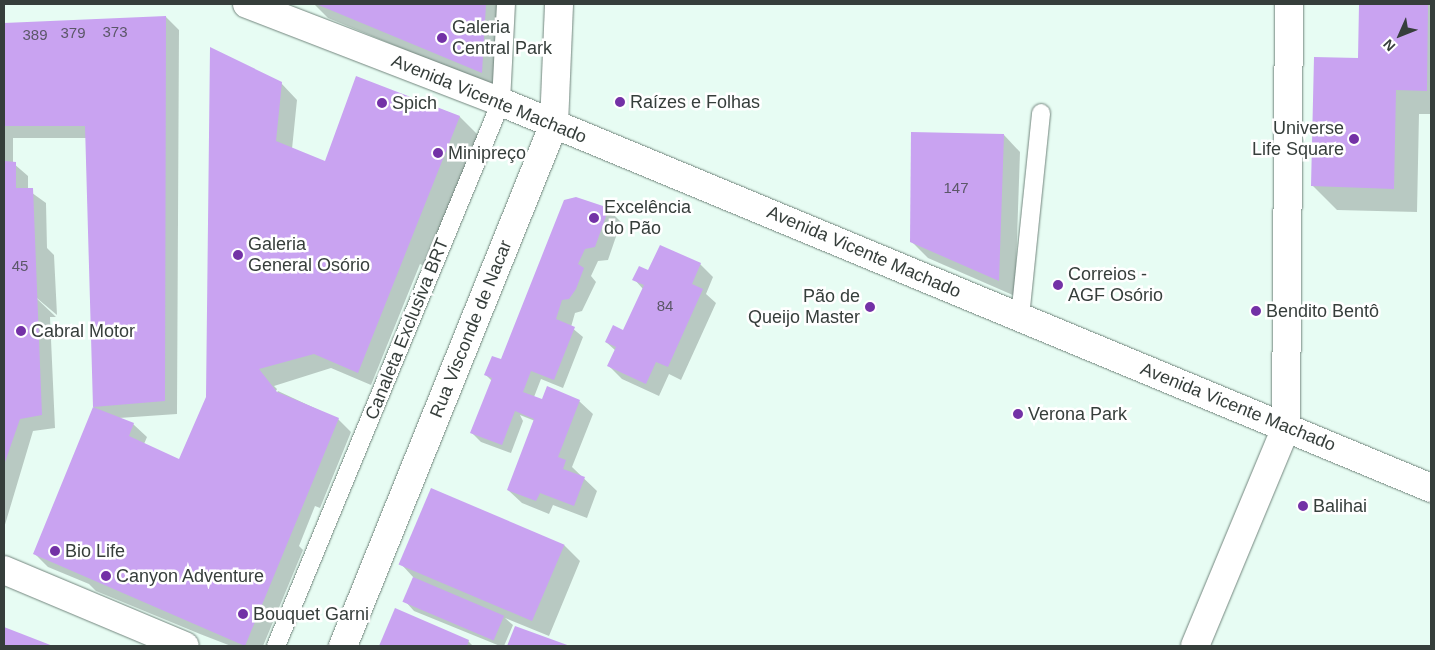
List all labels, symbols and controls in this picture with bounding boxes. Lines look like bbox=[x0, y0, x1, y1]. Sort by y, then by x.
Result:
north arrow bbox=[1375, 10, 1425, 60]
place label: Galeria Central Park bbox=[452, 17, 552, 59]
house number: 373 bbox=[102, 23, 128, 41]
house number: 379 bbox=[60, 24, 86, 42]
house number: 389 bbox=[22, 26, 48, 44]
marker: Galeria Central Park bbox=[436, 32, 448, 44]
text: N bbox=[1380, 36, 1398, 55]
street label: Avenida Vicente Machado bbox=[388, 50, 590, 148]
place label: Raízes e Folhas bbox=[630, 91, 760, 113]
place label: Spich bbox=[392, 92, 437, 114]
marker: Raízes e Folhas bbox=[614, 96, 626, 108]
marker: Spich bbox=[376, 97, 388, 109]
place label: Universe Life Square bbox=[1252, 118, 1344, 160]
marker: Universe Life Square bbox=[1348, 133, 1360, 145]
place label: Minipreço bbox=[448, 142, 526, 164]
marker: Minipreço bbox=[432, 147, 444, 159]
house number: 147 bbox=[943, 179, 969, 197]
place label: Excelência do Pão bbox=[604, 197, 691, 240]
street label: Avenida Vicente Machado bbox=[764, 201, 964, 303]
marker: Excelência do Pão bbox=[588, 212, 600, 224]
place label: Galeria General Osório bbox=[248, 234, 370, 276]
street label: Canaleta Exclusiva BRT bbox=[361, 235, 453, 423]
street label: Rua Visconde de Nacar bbox=[425, 237, 517, 421]
marker: Galeria General Osório bbox=[232, 249, 244, 261]
house number: 45 bbox=[12, 257, 28, 275]
place label: Correios - AGF Osório bbox=[1068, 264, 1163, 306]
marker: Correios - AGF Osório bbox=[1052, 279, 1064, 291]
place label: Pão de Queijo Master bbox=[748, 286, 860, 328]
house number: 84 bbox=[657, 297, 673, 315]
place label: Bendito Bentô bbox=[1266, 300, 1379, 322]
marker: Pão de Queijo Master bbox=[864, 301, 876, 313]
marker: Bendito Bentô bbox=[1250, 305, 1262, 317]
place label: Cabral Motor bbox=[31, 320, 135, 342]
marker: Cabral Motor bbox=[15, 325, 27, 337]
street label: Avenida Vicente Machado bbox=[1137, 358, 1339, 456]
place label: Verona Park bbox=[1028, 403, 1127, 425]
marker: Verona Park bbox=[1012, 408, 1024, 420]
place label: Balihai bbox=[1313, 495, 1367, 517]
marker: Balihai bbox=[1297, 500, 1309, 512]
place label: Bio Life bbox=[65, 540, 125, 562]
marker: Bio Life bbox=[49, 545, 61, 557]
place label: Canyon Adventure bbox=[116, 565, 265, 587]
marker: Canyon Adventure bbox=[100, 570, 112, 582]
place label: Bouquet Garni bbox=[253, 603, 369, 625]
marker: Bouquet Garni bbox=[237, 608, 249, 620]

